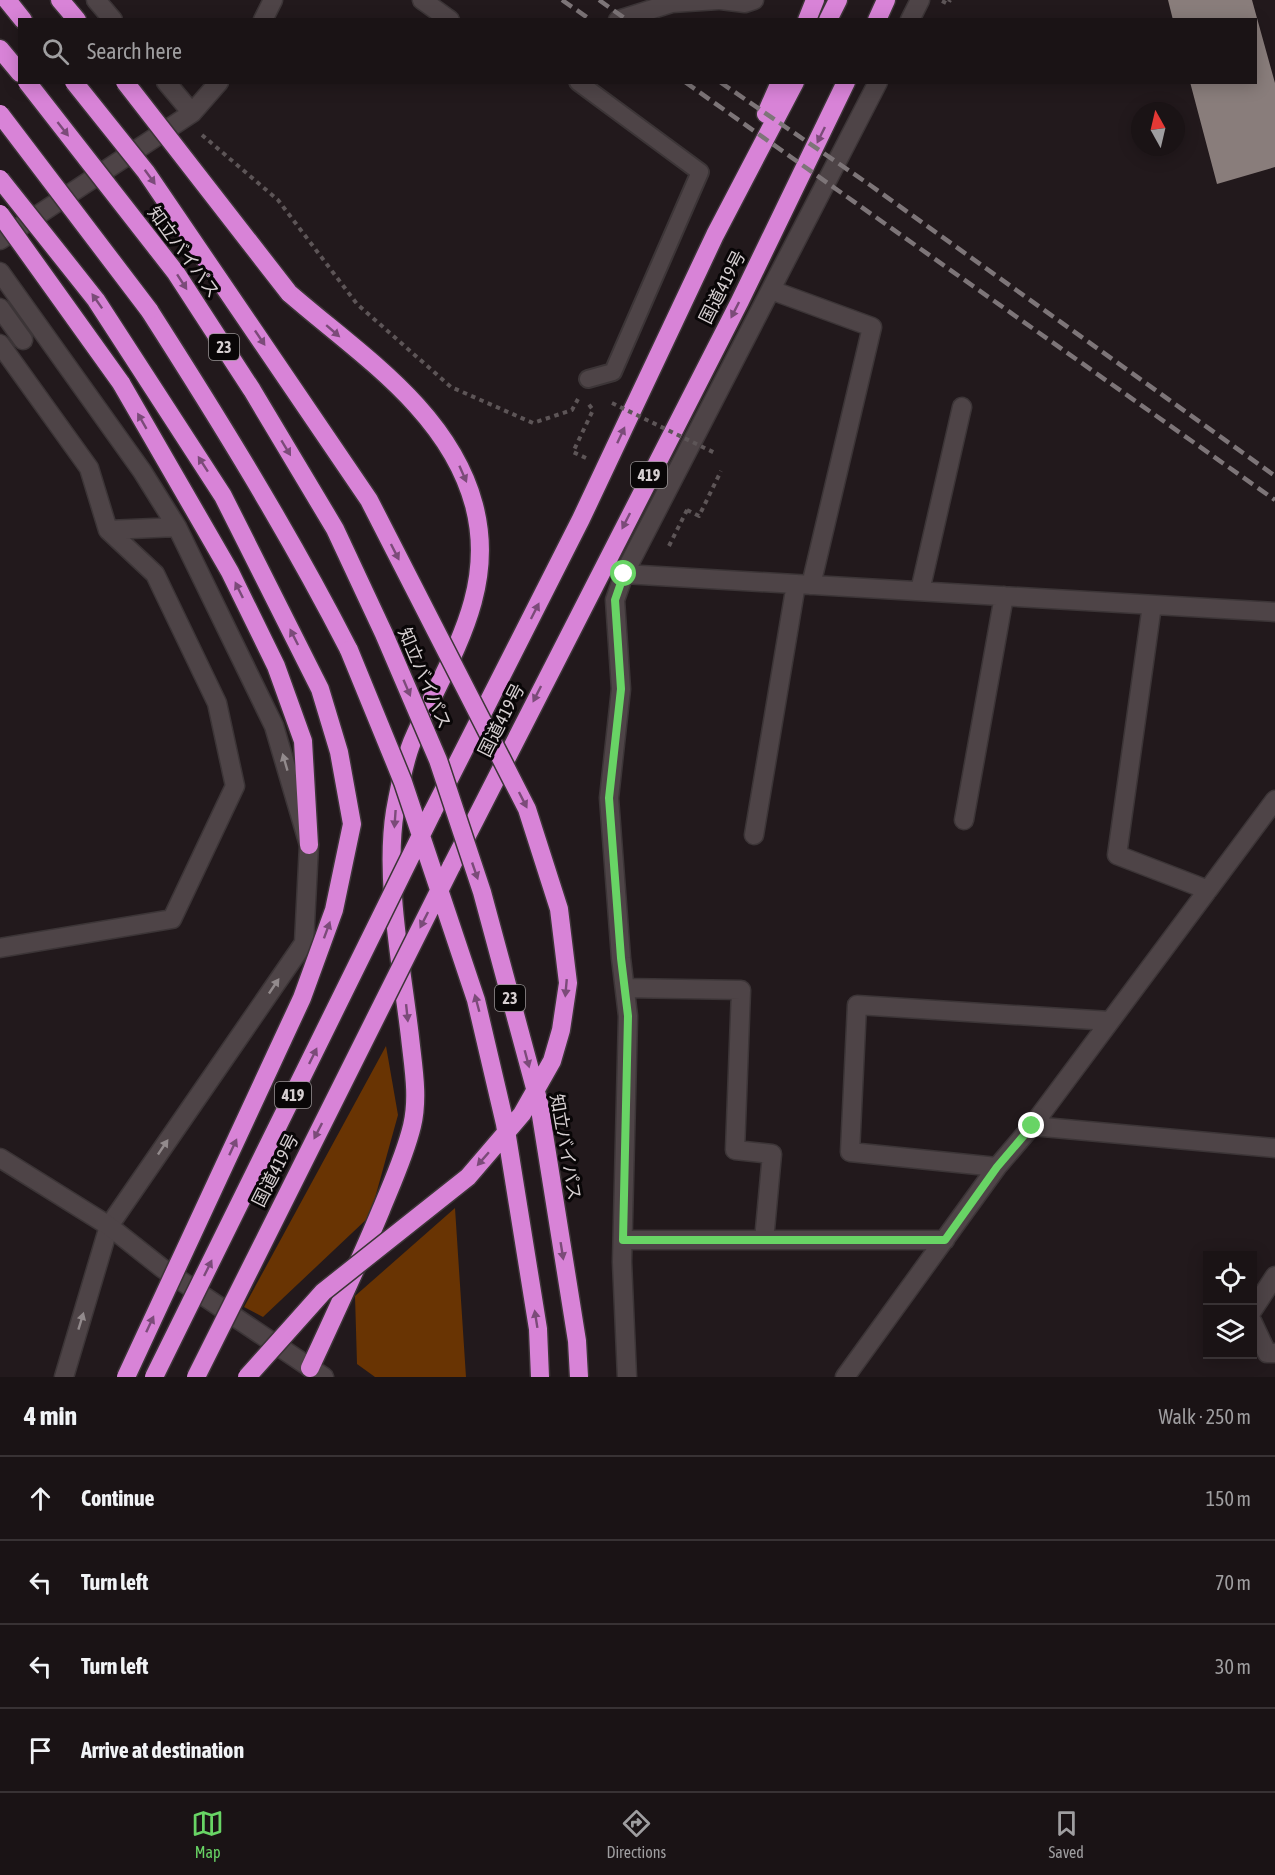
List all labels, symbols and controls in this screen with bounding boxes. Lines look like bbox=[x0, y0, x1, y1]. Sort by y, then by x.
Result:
search box bbox=[18, 18, 1257, 84]
icon: search bbox=[39, 35, 72, 68]
text: Search here bbox=[87, 38, 182, 64]
north arrow bbox=[1131, 102, 1185, 156]
one-way arrow bbox=[56, 121, 68, 136]
one-way arrow bbox=[816, 127, 825, 144]
one-way arrow bbox=[143, 170, 155, 185]
street label: 知立バイパス bbox=[144, 202, 224, 302]
street label: 国道419号 bbox=[695, 247, 749, 327]
one-way arrow bbox=[177, 274, 188, 291]
one-way arrow bbox=[91, 294, 103, 310]
one-way arrow bbox=[730, 302, 740, 319]
one-way arrow bbox=[325, 325, 341, 338]
one-way arrow bbox=[254, 330, 265, 346]
road number: 23 bbox=[209, 334, 239, 360]
one-way arrow bbox=[138, 412, 148, 429]
one-way arrow bbox=[616, 427, 625, 444]
one-way arrow bbox=[281, 440, 292, 456]
one-way arrow bbox=[197, 457, 209, 473]
road number: 419 bbox=[631, 462, 667, 488]
one-way arrow bbox=[458, 466, 468, 484]
one-way arrow bbox=[621, 512, 630, 529]
one-way arrow bbox=[391, 543, 400, 560]
route start bbox=[610, 560, 636, 586]
one-way arrow bbox=[234, 581, 244, 598]
one-way arrow bbox=[530, 602, 540, 619]
street label: 知立バイパス bbox=[394, 624, 456, 732]
one-way arrow bbox=[289, 628, 299, 645]
one-way arrow bbox=[402, 680, 412, 698]
street label: 国道419号 bbox=[474, 680, 528, 760]
one-way arrow bbox=[533, 686, 542, 703]
one-way arrow bbox=[280, 753, 289, 771]
one-way arrow bbox=[517, 791, 527, 809]
one-way arrow bbox=[390, 809, 400, 828]
one-way arrow bbox=[470, 862, 480, 880]
one-way arrow bbox=[420, 911, 429, 928]
one-way arrow bbox=[322, 921, 332, 939]
one-way arrow bbox=[268, 979, 280, 995]
one-way arrow bbox=[561, 979, 571, 998]
road number: 23 bbox=[495, 985, 525, 1011]
one-way arrow bbox=[472, 994, 481, 1012]
one-way arrow bbox=[402, 1003, 412, 1022]
one-way arrow bbox=[308, 1047, 317, 1064]
one-way arrow bbox=[523, 1050, 532, 1068]
road number: 419 bbox=[275, 1082, 311, 1108]
street label: 知立バイパス bbox=[546, 1092, 586, 1202]
route end bbox=[1018, 1112, 1044, 1138]
one-way arrow bbox=[314, 1123, 323, 1140]
street label: 国道419号 bbox=[248, 1130, 302, 1210]
one-way arrow bbox=[158, 1139, 169, 1155]
one-way arrow bbox=[228, 1139, 237, 1156]
one-way arrow bbox=[477, 1151, 490, 1166]
one-way arrow bbox=[558, 1241, 567, 1260]
map controls bbox=[1203, 1251, 1257, 1359]
button: locate bbox=[1203, 1251, 1257, 1305]
one-way arrow bbox=[202, 1259, 212, 1277]
button: layers bbox=[1203, 1305, 1257, 1359]
one-way arrow bbox=[531, 1309, 540, 1328]
one-way arrow bbox=[77, 1312, 86, 1330]
one-way arrow bbox=[146, 1315, 155, 1332]
text: 4 min bbox=[24, 1401, 77, 1431]
text: Walk · 250 m bbox=[1159, 1405, 1251, 1428]
icon: ahead bbox=[24, 1482, 57, 1515]
text: Continue bbox=[81, 1485, 155, 1511]
text: 150 m bbox=[1206, 1487, 1251, 1510]
icon: left bbox=[24, 1566, 57, 1599]
text: Turn left bbox=[81, 1569, 148, 1595]
text: 70 m bbox=[1215, 1571, 1251, 1594]
icon: left bbox=[24, 1650, 57, 1683]
text: Turn left bbox=[81, 1653, 148, 1679]
text: 30 m bbox=[1215, 1655, 1251, 1678]
icon: arrive bbox=[24, 1734, 57, 1767]
text: Arrive at destination bbox=[81, 1737, 244, 1763]
tab: Map bbox=[191, 1807, 224, 1861]
tab: Directions bbox=[606, 1807, 666, 1861]
tab: Saved bbox=[1048, 1807, 1084, 1861]

